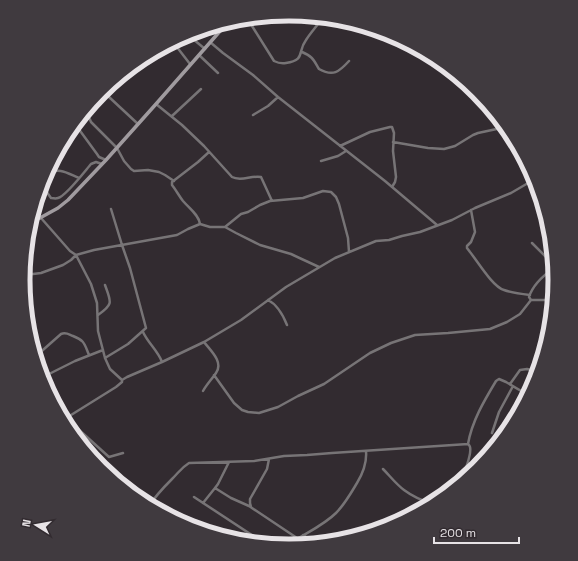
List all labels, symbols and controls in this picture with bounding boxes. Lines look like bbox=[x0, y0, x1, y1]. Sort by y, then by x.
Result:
north arrow bbox=[16, 505, 56, 545]
text: N bbox=[19, 518, 34, 528]
scale bar bbox=[434, 519, 519, 545]
text: 200 m bbox=[440, 525, 476, 541]

